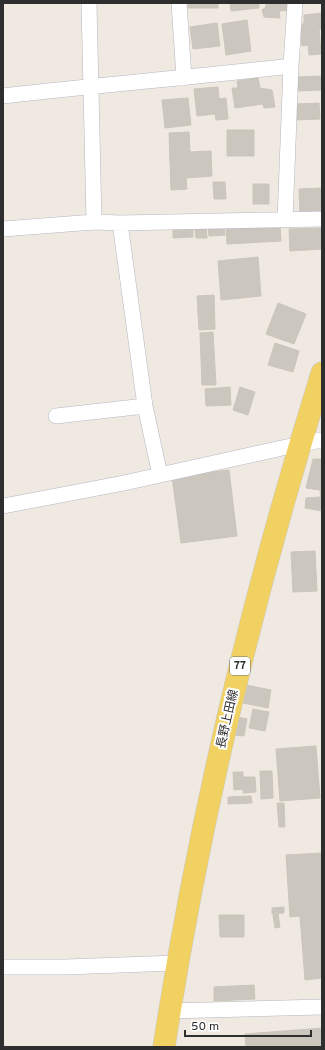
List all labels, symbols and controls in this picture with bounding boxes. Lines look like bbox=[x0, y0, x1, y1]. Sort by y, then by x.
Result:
road number: 77 bbox=[230, 657, 250, 675]
street label: 長野上田線 bbox=[213, 688, 243, 750]
scale bar bbox=[185, 1012, 311, 1038]
text: 50 m bbox=[191, 1019, 219, 1035]

